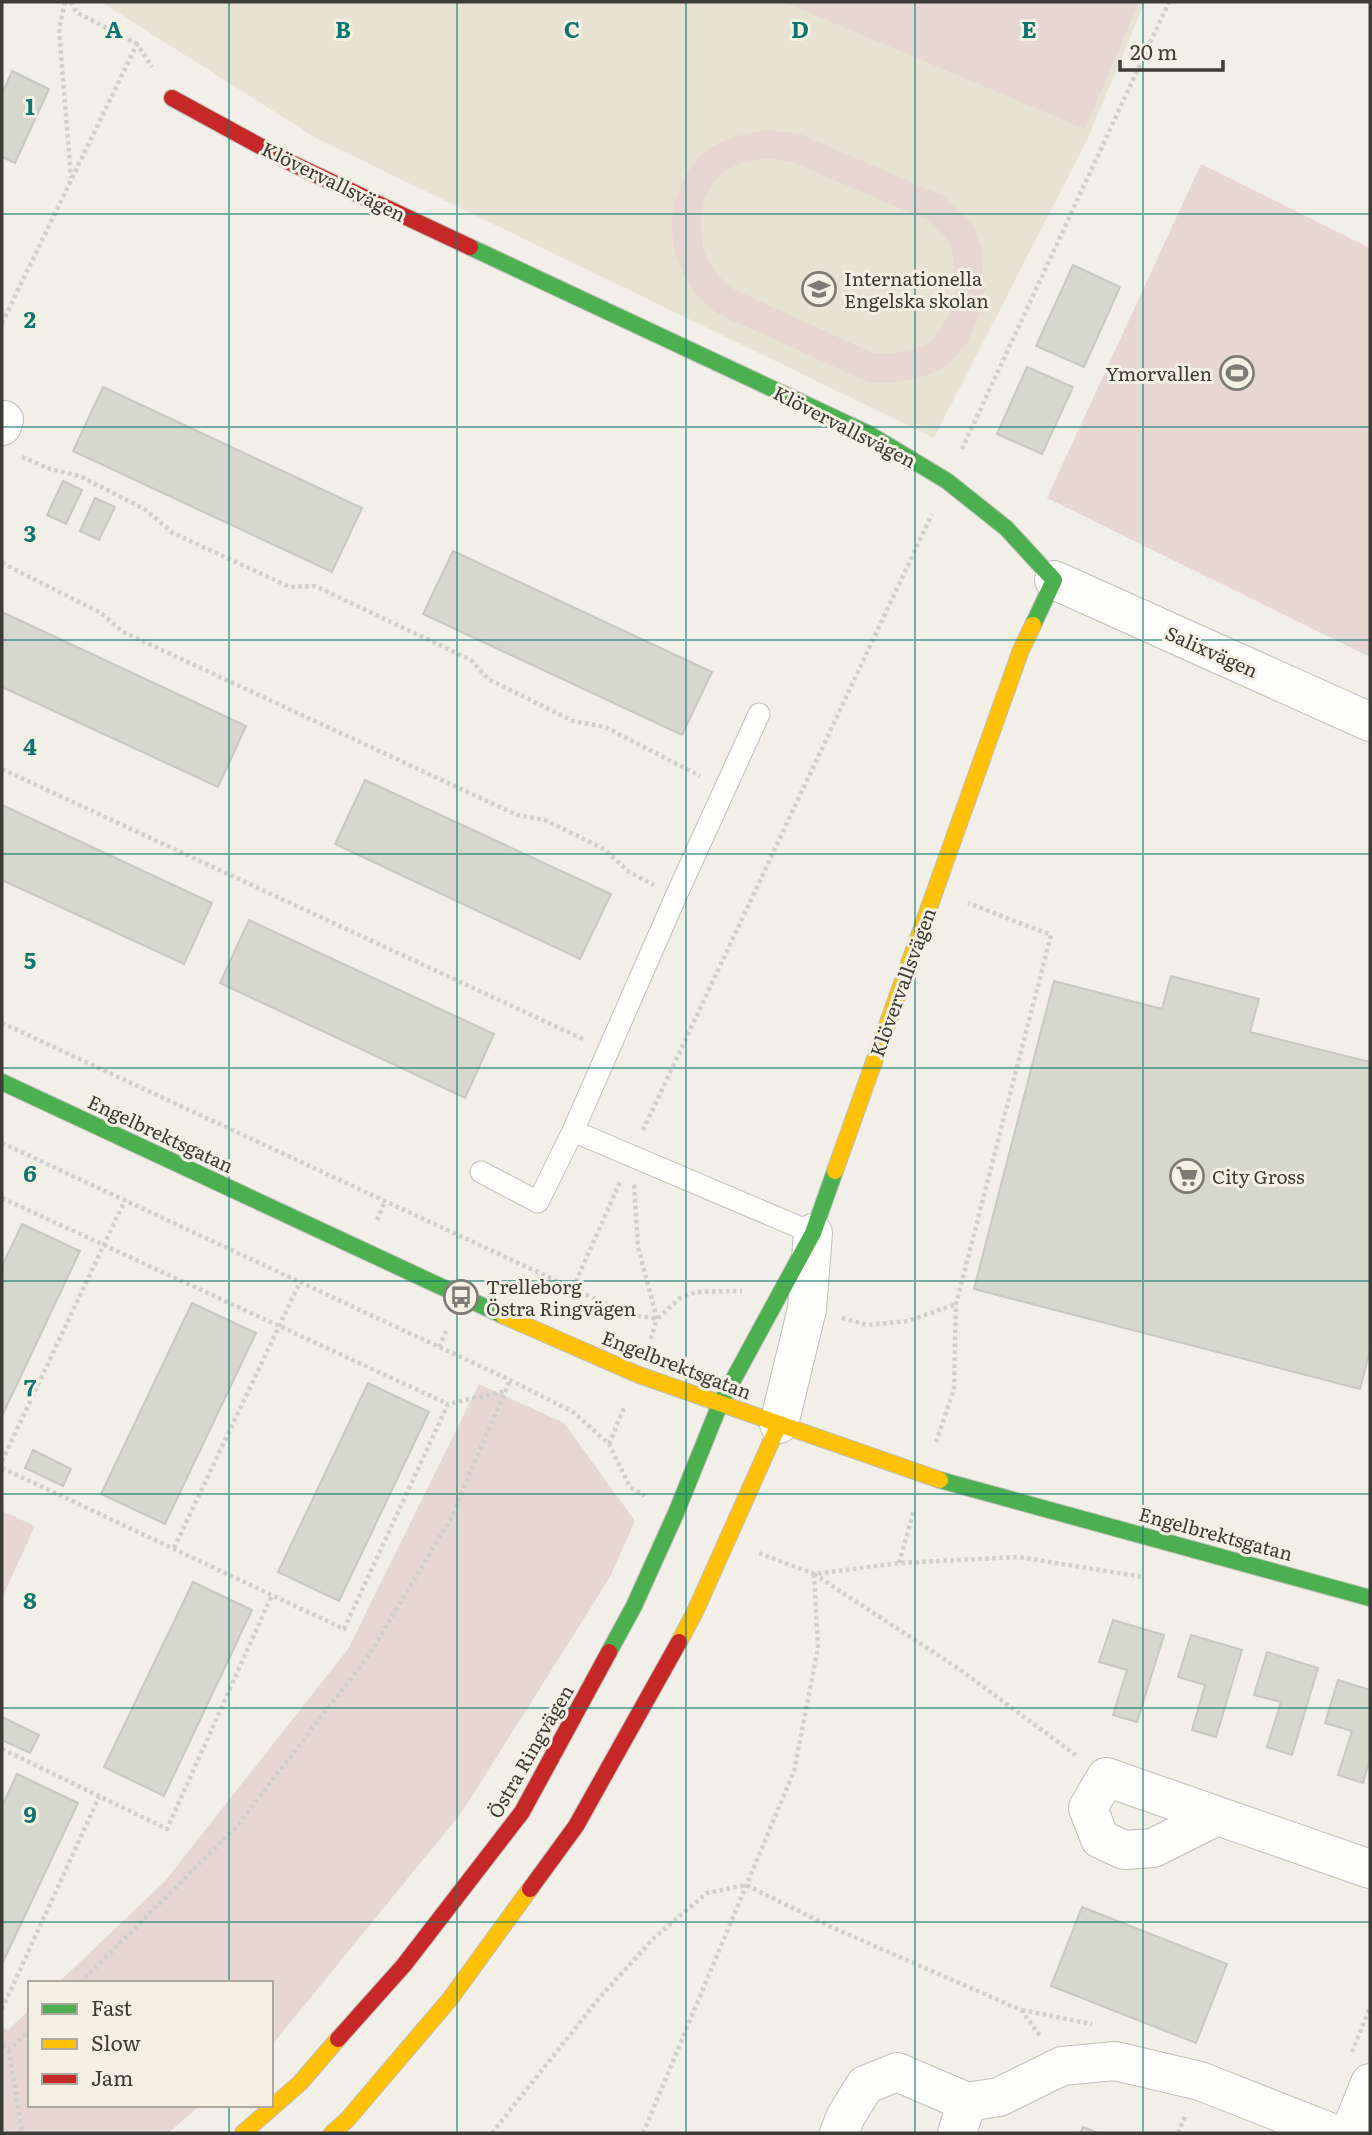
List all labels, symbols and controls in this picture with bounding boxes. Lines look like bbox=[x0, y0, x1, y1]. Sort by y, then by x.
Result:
text: A bbox=[105, 11, 123, 45]
text: B bbox=[335, 11, 351, 45]
text: C bbox=[564, 11, 580, 45]
text: D bbox=[791, 11, 809, 45]
text: E bbox=[1021, 11, 1037, 45]
scale bar bbox=[1120, 28, 1223, 72]
text: 20 m bbox=[1130, 35, 1177, 66]
text: 1 bbox=[25, 88, 35, 122]
street label: Klövervallsvägen bbox=[257, 134, 411, 228]
place label: Internationella Engelska skolan bbox=[844, 264, 989, 314]
school or university icon: Internationella Engelska skolan bbox=[800, 270, 838, 308]
text: 2 bbox=[24, 301, 36, 335]
sports icon: Ymorvallen bbox=[1218, 354, 1256, 392]
place label: Ymorvallen bbox=[1105, 359, 1212, 387]
street label: Klövervallsvägen bbox=[769, 378, 921, 474]
text: 3 bbox=[24, 515, 36, 549]
street label: Salixvägen bbox=[1161, 618, 1263, 684]
text: 4 bbox=[23, 728, 37, 762]
street label: Klövervallsvägen bbox=[862, 904, 942, 1060]
text: 5 bbox=[24, 942, 36, 976]
street label: Engelbrektsgatan bbox=[83, 1087, 239, 1179]
text: 6 bbox=[23, 1155, 37, 1189]
supermarket icon: City Gross bbox=[1168, 1157, 1206, 1195]
place label: City Gross bbox=[1212, 1162, 1305, 1190]
place label: Trelleborg Östra Ringvägen bbox=[486, 1272, 636, 1322]
bus stop icon: Trelleborg Östra Ringvägen bbox=[442, 1278, 480, 1316]
street label: Engelbrektsgatan bbox=[598, 1323, 756, 1405]
text: 7 bbox=[24, 1369, 37, 1403]
street label: Engelbrektsgatan bbox=[1136, 1499, 1296, 1567]
text: 8 bbox=[23, 1582, 37, 1616]
street label: Östra Ringvägen bbox=[480, 1679, 580, 1823]
text: 9 bbox=[23, 1796, 37, 1830]
legend bbox=[28, 1981, 273, 2107]
text: Fast bbox=[91, 1991, 132, 2022]
text: Slow bbox=[91, 2026, 141, 2057]
text: Jam bbox=[91, 2061, 133, 2092]

